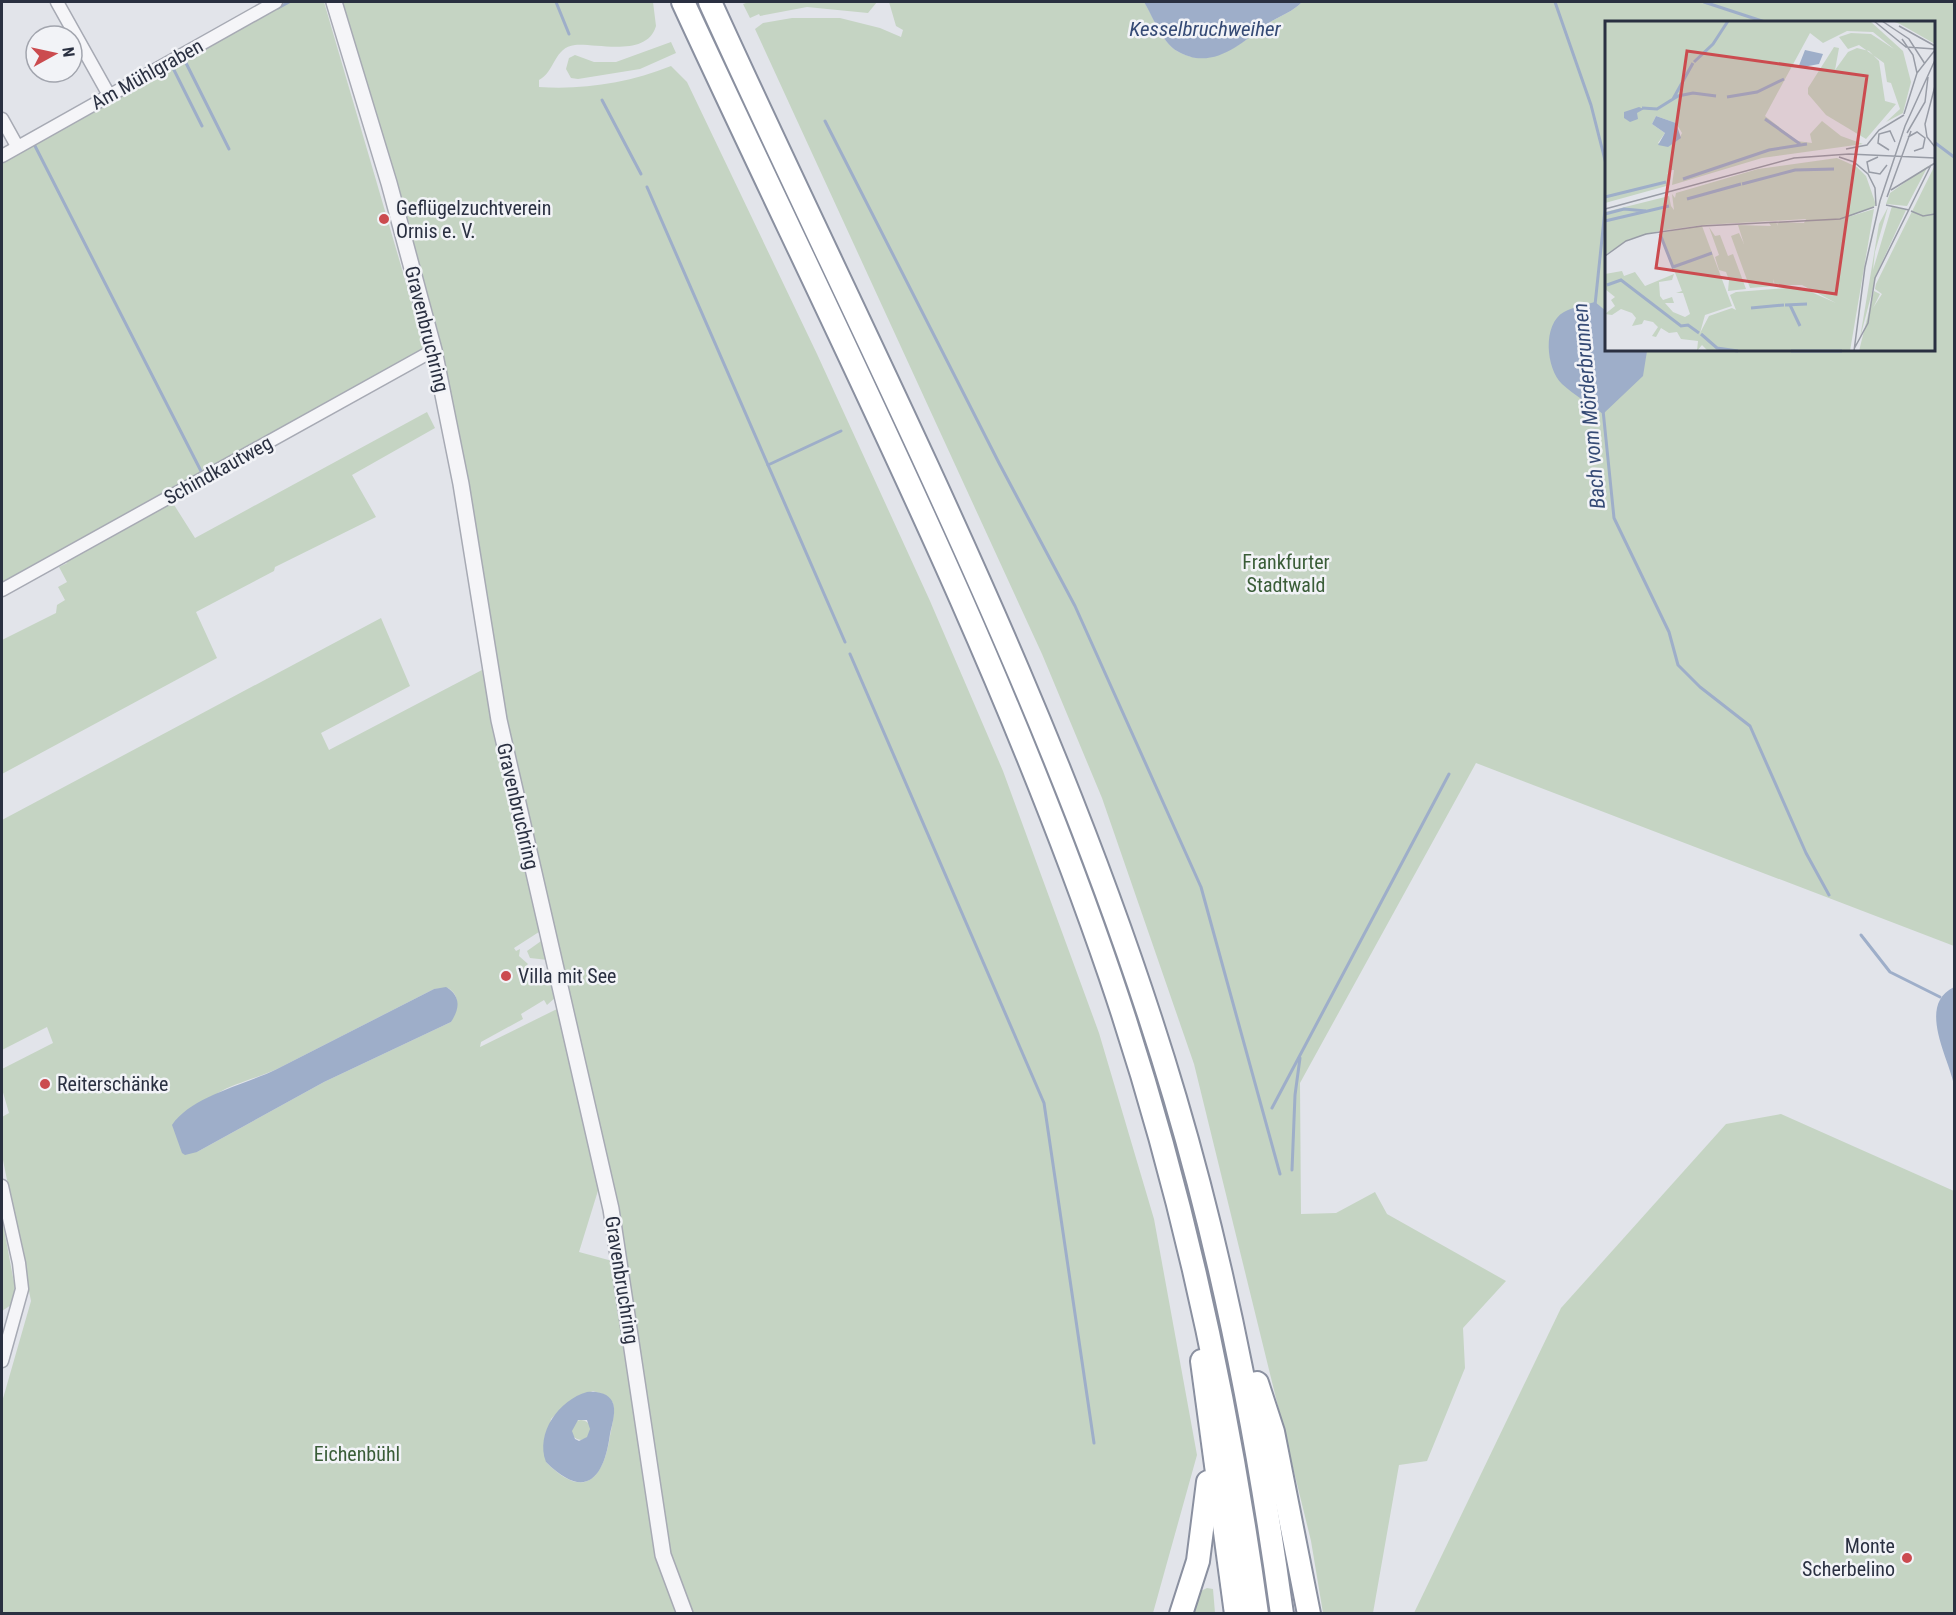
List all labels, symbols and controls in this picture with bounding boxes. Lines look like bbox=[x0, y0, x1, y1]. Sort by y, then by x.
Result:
water label: Kesselbruchweiher bbox=[1129, 17, 1282, 41]
inset map bbox=[1605, 21, 1935, 351]
north arrow bbox=[24, 24, 84, 84]
street label: Am Mühlgraben bbox=[87, 33, 207, 115]
text: N bbox=[58, 46, 78, 58]
place label: Geflügelzuchtverein Ornis e. V. bbox=[396, 196, 551, 243]
marker: Geflügelzuchtverein Ornis e. V. bbox=[377, 212, 391, 226]
street label: Gravenbruchring bbox=[400, 263, 454, 395]
water label: Bach vom Mörderbrunnen bbox=[1568, 302, 1610, 510]
street label: Schindkautweg bbox=[160, 430, 276, 510]
park label: Frankfurter Stadtwald bbox=[1242, 550, 1330, 597]
street label: Gravenbruchring bbox=[492, 740, 544, 872]
place label: Villa mit See bbox=[518, 964, 616, 988]
marker: Villa mit See bbox=[499, 969, 513, 983]
place label: Reiterschänke bbox=[57, 1072, 168, 1096]
marker: Reiterschänke bbox=[38, 1077, 52, 1091]
street label: Gravenbruchring bbox=[600, 1214, 644, 1346]
park label: Eichenbühl bbox=[314, 1442, 400, 1466]
place label: Monte Scherbelino bbox=[1802, 1534, 1895, 1581]
marker: Monte Scherbelino bbox=[1900, 1551, 1914, 1565]

